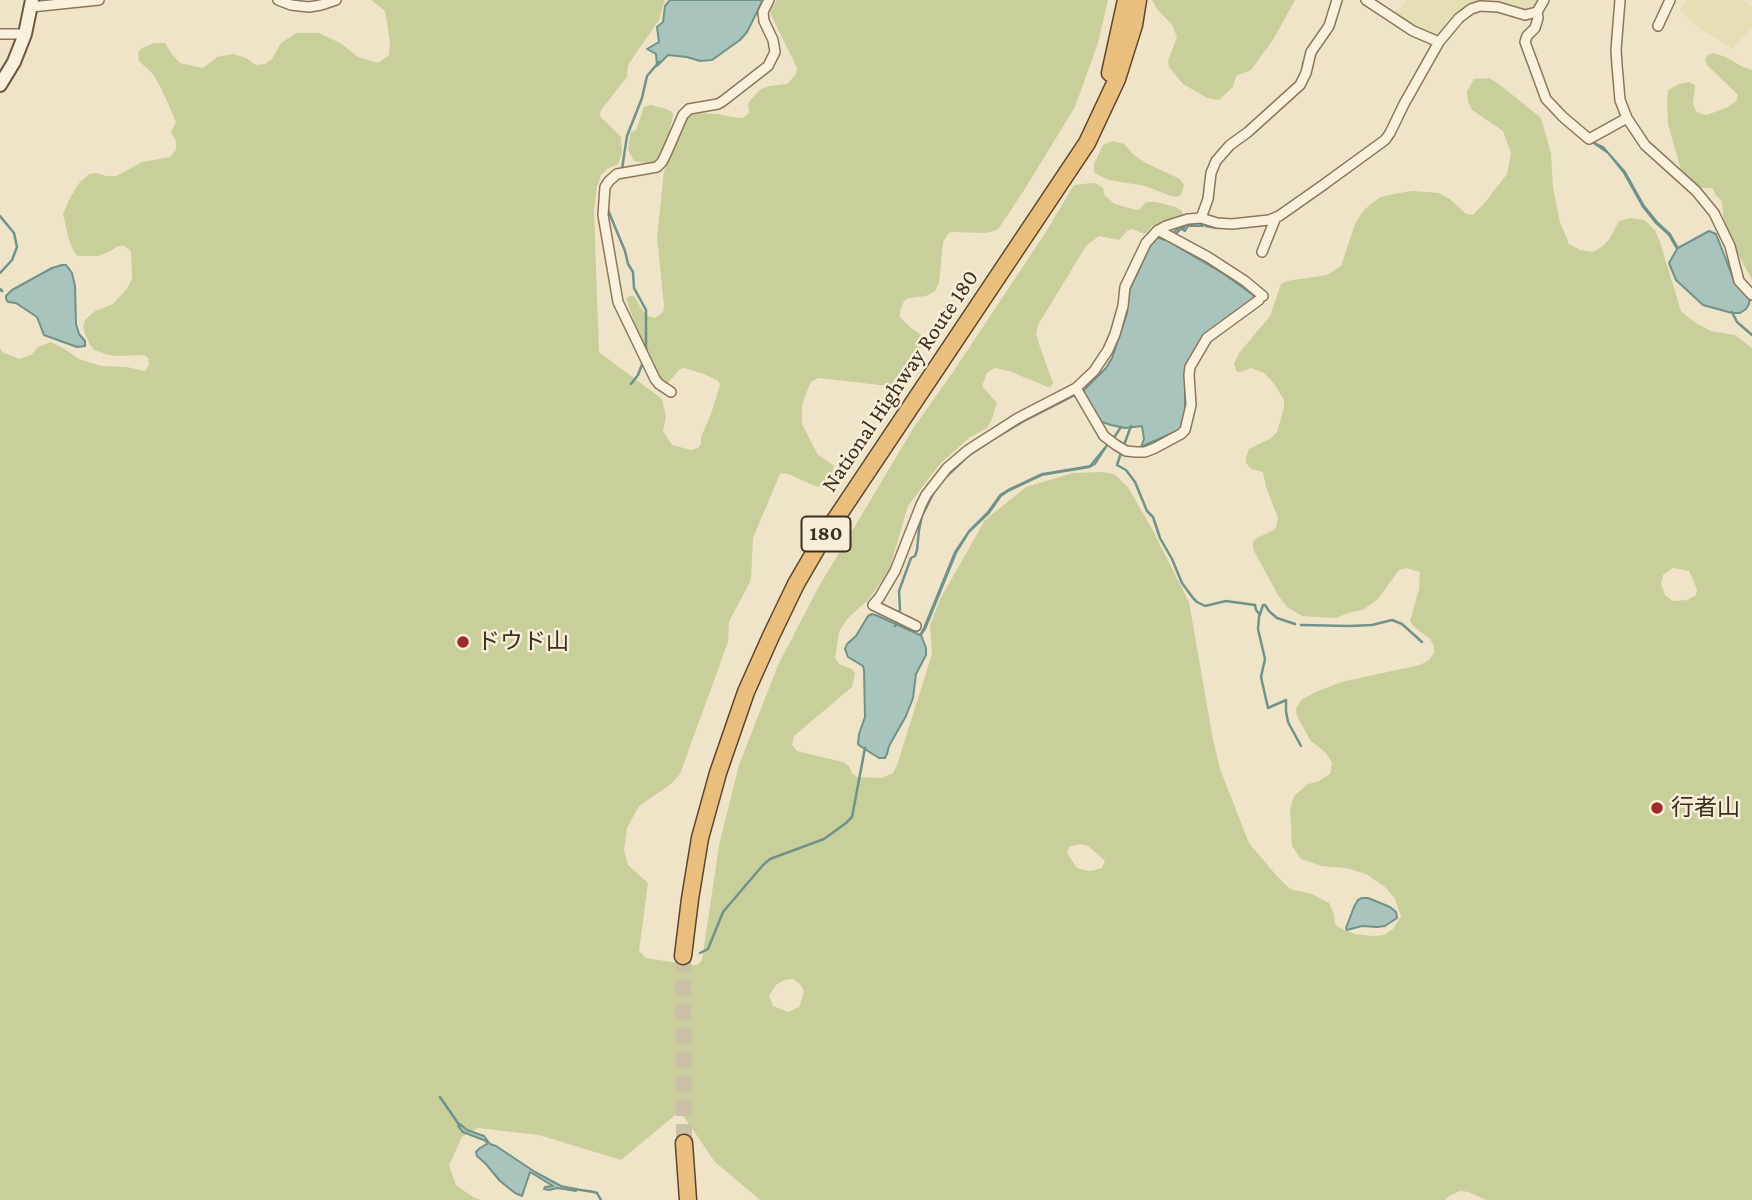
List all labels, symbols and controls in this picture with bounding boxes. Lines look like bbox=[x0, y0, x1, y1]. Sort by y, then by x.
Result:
street label: National Highway Route 180 bbox=[815, 265, 985, 497]
road number: 180 bbox=[802, 516, 850, 552]
place label: ドウド山 bbox=[477, 628, 569, 656]
marker: ドウド山 bbox=[455, 634, 471, 650]
place label: 行者山 bbox=[1671, 794, 1740, 822]
marker: 行者山 bbox=[1649, 800, 1665, 816]

